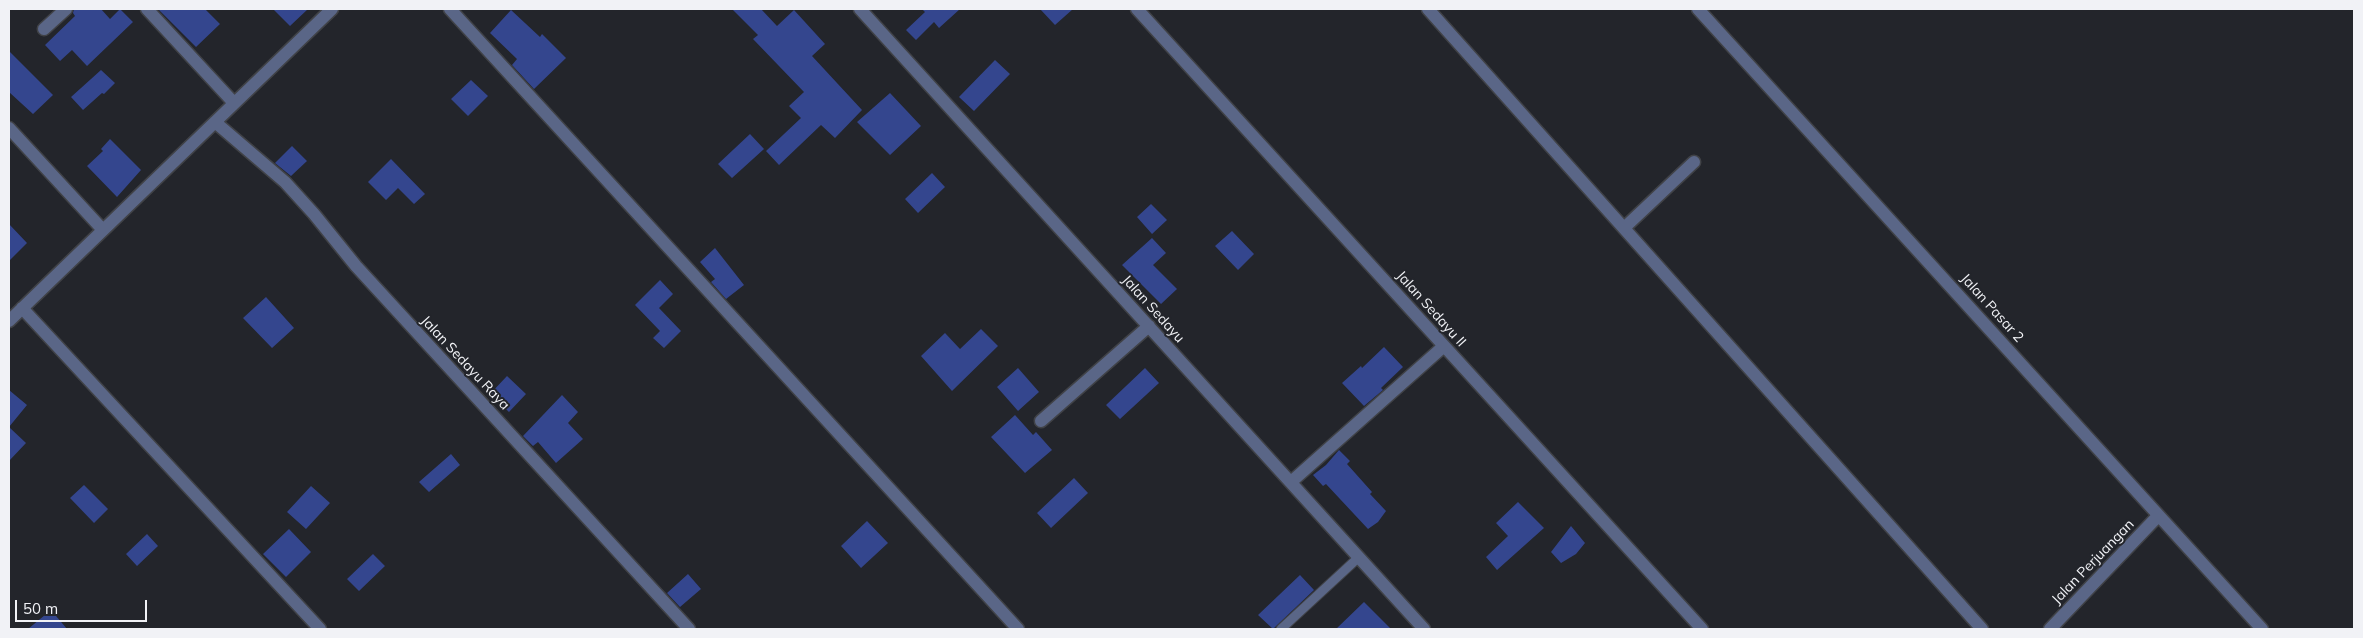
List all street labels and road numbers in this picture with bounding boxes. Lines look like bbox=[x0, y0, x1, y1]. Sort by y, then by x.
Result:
street label: Jalan Sedayu II bbox=[1393, 268, 1469, 350]
street label: Jalan Pasar 2 bbox=[1957, 270, 2027, 346]
street label: Jalan Sedayu bbox=[1118, 272, 1188, 346]
street label: Jalan Sedayu Raya bbox=[417, 312, 513, 414]
street label: Jalan Perjuangan bbox=[2048, 516, 2138, 608]

